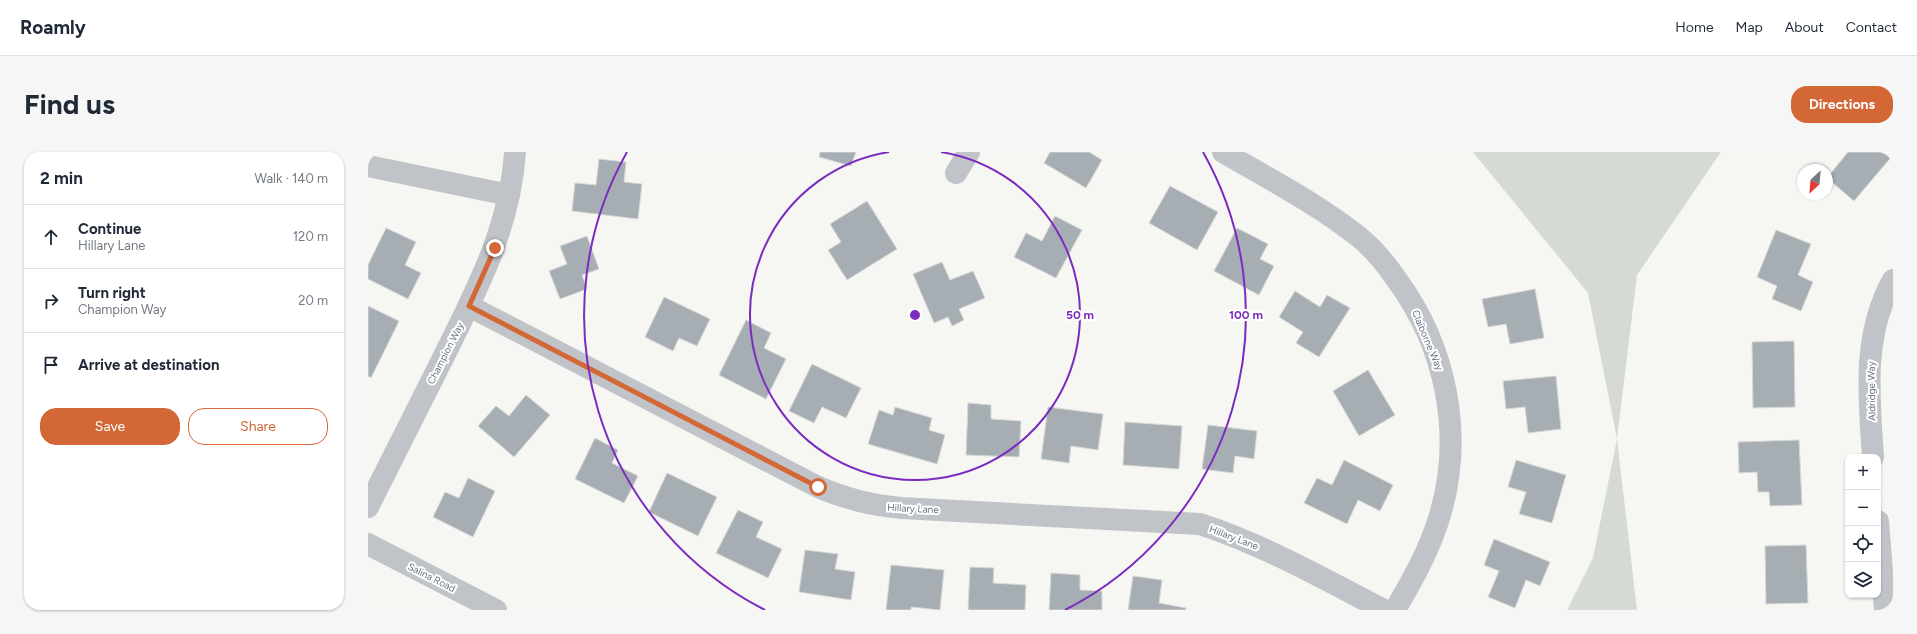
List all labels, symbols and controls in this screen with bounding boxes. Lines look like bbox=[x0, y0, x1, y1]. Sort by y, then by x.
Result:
text: Roamly bbox=[20, 16, 86, 39]
text: Home bbox=[1675, 19, 1714, 36]
text: Map bbox=[1736, 19, 1763, 36]
text: About bbox=[1785, 19, 1824, 36]
text: Contact bbox=[1846, 19, 1897, 36]
button: Directions bbox=[1791, 86, 1893, 123]
text: Find us bbox=[24, 87, 115, 121]
north arrow bbox=[1797, 164, 1833, 200]
text: 2 min bbox=[40, 168, 83, 188]
text: Walk · 140 m bbox=[254, 171, 328, 186]
text: Continue bbox=[78, 220, 141, 238]
icon: ahead bbox=[40, 226, 62, 248]
text: 120 m bbox=[293, 229, 328, 244]
text: Hillary Lane bbox=[78, 238, 145, 253]
route end bbox=[486, 239, 504, 257]
text: Turn right bbox=[78, 284, 146, 302]
icon: right bbox=[40, 290, 62, 312]
text: 20 m bbox=[298, 293, 328, 308]
text: Champion Way bbox=[78, 302, 166, 317]
centre of rings bbox=[908, 308, 922, 322]
text: 50 m bbox=[1066, 308, 1094, 322]
text: 100 m bbox=[1229, 308, 1263, 322]
street label: Claiborne Way bbox=[1409, 308, 1446, 373]
street label: Champion Way bbox=[424, 319, 467, 386]
icon: arrive bbox=[40, 354, 62, 376]
text: Arrive at destination bbox=[78, 356, 219, 374]
street label: Aldridge Way bbox=[1864, 360, 1879, 421]
button: Save bbox=[40, 408, 180, 445]
button: Share bbox=[188, 408, 328, 445]
map controls bbox=[1845, 454, 1881, 598]
button: + bbox=[1845, 454, 1881, 490]
route start bbox=[809, 478, 827, 496]
button: − bbox=[1845, 490, 1881, 526]
street label: Hillary Lane bbox=[887, 501, 940, 516]
street label: Hillary Lane bbox=[1207, 522, 1261, 553]
button: locate bbox=[1845, 526, 1881, 562]
street label: Salina Road bbox=[406, 560, 458, 595]
button: layers bbox=[1845, 562, 1881, 598]

